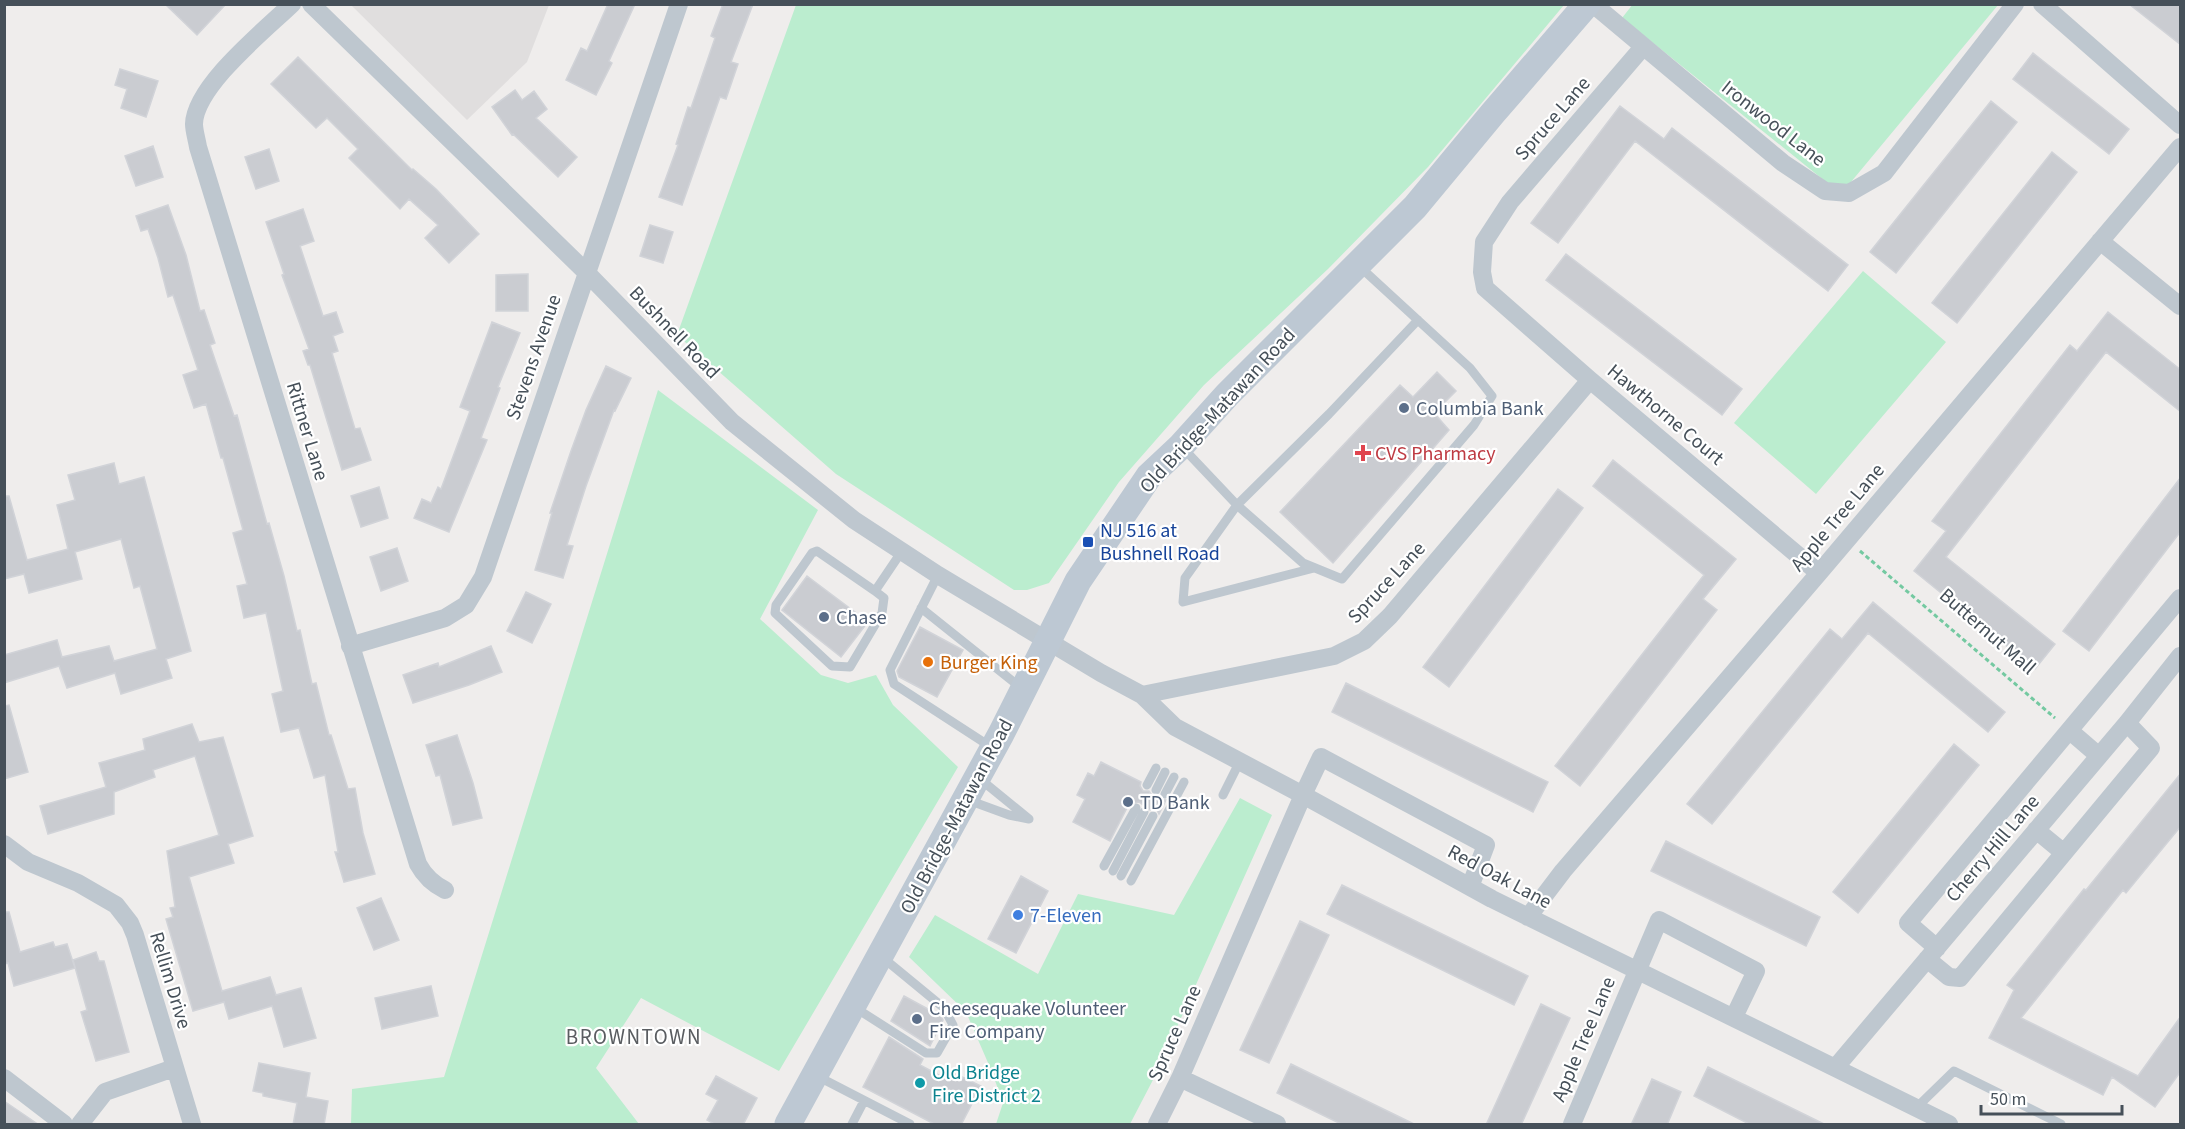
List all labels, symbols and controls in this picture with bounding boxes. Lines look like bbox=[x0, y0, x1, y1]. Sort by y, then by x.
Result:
street label: Spruce Lane bbox=[1508, 71, 1597, 167]
street label: Ironwood Lane bbox=[1715, 74, 1832, 174]
street label: Bushnell Road bbox=[623, 280, 726, 386]
street label: Stevens Avenue bbox=[499, 291, 569, 424]
street label: Old Bridge-Matawan Road bbox=[1133, 322, 1302, 500]
street label: Hawthorne Court bbox=[1601, 358, 1730, 472]
street label: Rittner Lane bbox=[279, 378, 335, 484]
place label: Columbia Bank bbox=[1416, 395, 1544, 423]
marker: Columbia Bank bbox=[1397, 401, 1411, 415]
place label: CVS Pharmacy bbox=[1375, 440, 1496, 468]
marker: CVS Pharmacy bbox=[1356, 446, 1370, 460]
street label: Apple Tree Lane bbox=[1784, 458, 1891, 578]
place label: NJ 516 at Bushnell Road bbox=[1100, 517, 1220, 568]
marker: NJ 516 at Bushnell Road bbox=[1081, 535, 1095, 549]
street label: Spruce Lane bbox=[1341, 535, 1432, 630]
street label: Butternut Mall bbox=[1933, 582, 2042, 682]
place label: Chase bbox=[836, 604, 887, 632]
marker: Chase bbox=[817, 610, 831, 624]
place label: Burger King bbox=[940, 649, 1038, 677]
marker: Burger King bbox=[921, 655, 935, 669]
street label: Old Bridge-Matawan Road bbox=[894, 714, 1020, 919]
place label: TD Bank bbox=[1140, 789, 1210, 817]
street label: Cherry Hill Lane bbox=[1939, 789, 2046, 908]
marker: TD Bank bbox=[1121, 795, 1135, 809]
street label: Red Oak Lane bbox=[1443, 838, 1557, 916]
place label: 7-Eleven bbox=[1030, 902, 1102, 930]
marker: 7-Eleven bbox=[1011, 908, 1025, 922]
street label: Rellim Drive bbox=[142, 928, 198, 1032]
street label: Apple Tree Lane bbox=[1545, 973, 1623, 1106]
street label: Spruce Lane bbox=[1141, 981, 1209, 1086]
place label: Cheesequake Volunteer Fire Company bbox=[929, 995, 1126, 1046]
marker: Cheesequake Volunteer Fire Company bbox=[910, 1012, 924, 1026]
district label: BROWNTOWN bbox=[566, 1022, 702, 1052]
place label: Old Bridge Fire District 2 bbox=[932, 1059, 1041, 1110]
marker: Old Bridge Fire District 2 bbox=[913, 1076, 927, 1090]
scale bar bbox=[1981, 1078, 2122, 1116]
text: 50 m bbox=[1990, 1087, 2026, 1112]

